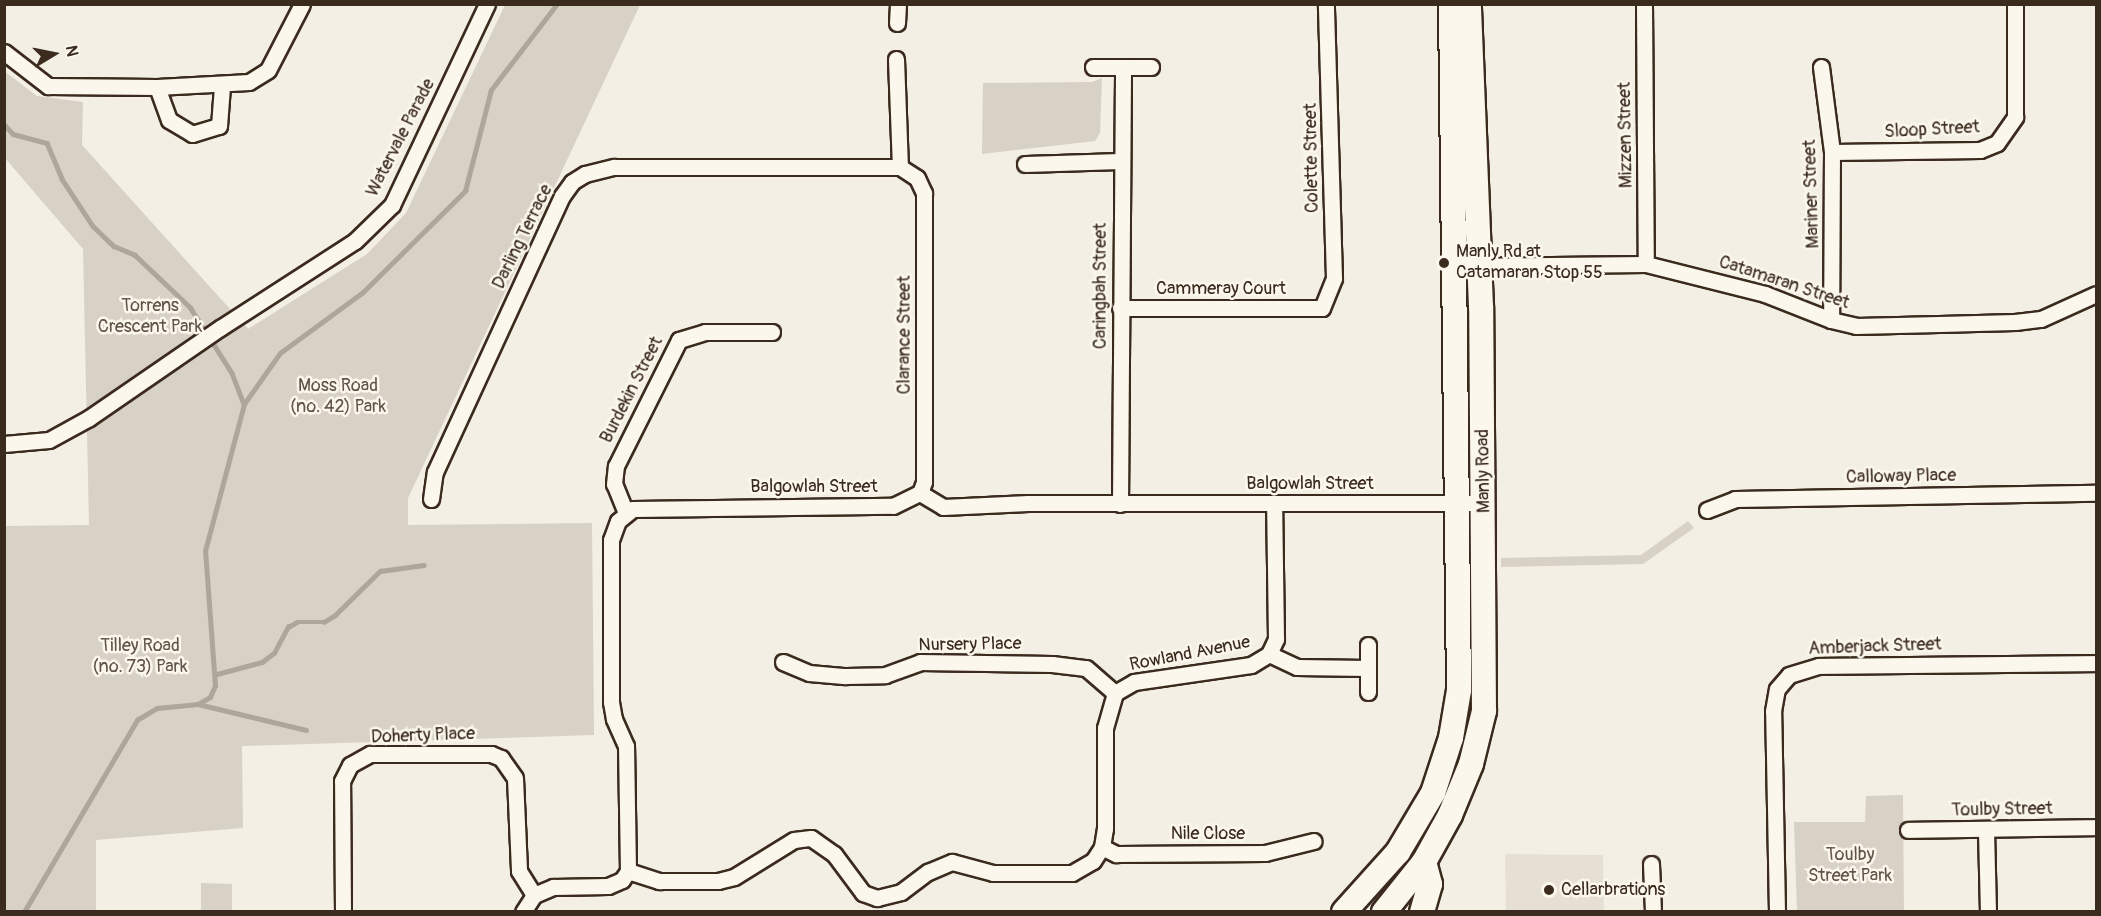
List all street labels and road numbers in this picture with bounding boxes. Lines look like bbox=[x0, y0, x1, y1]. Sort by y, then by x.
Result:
street label: Watervale Parade bbox=[362, 75, 440, 201]
street label: Mizzen Street bbox=[1614, 82, 1638, 188]
street label: Colette Street bbox=[1300, 103, 1324, 213]
street label: Sloop Street bbox=[1884, 117, 1980, 143]
street label: Mariner Street bbox=[1799, 139, 1825, 249]
street label: Darling Terrace bbox=[488, 181, 558, 293]
street label: Caringbah Street bbox=[1090, 223, 1112, 349]
street label: Catamaran Street bbox=[1716, 252, 1852, 314]
street label: Clarance Street bbox=[894, 276, 916, 394]
street label: Cammeray Court bbox=[1156, 278, 1286, 300]
street label: Burdekin Street bbox=[596, 333, 668, 447]
street label: Manly Road bbox=[1472, 429, 1496, 513]
street label: Calloway Place bbox=[1846, 465, 1956, 489]
street label: Balgowlah Street bbox=[1246, 473, 1374, 495]
street label: Balgowlah Street bbox=[750, 476, 878, 498]
street label: Rowland Avenue bbox=[1128, 632, 1252, 676]
street label: Nursery Place bbox=[918, 633, 1022, 657]
street label: Amberjack Street bbox=[1808, 634, 1942, 660]
street label: Doherty Place bbox=[371, 723, 475, 749]
street label: Toulby Street bbox=[1951, 798, 2053, 822]
street label: Nile Close bbox=[1171, 823, 1245, 845]

